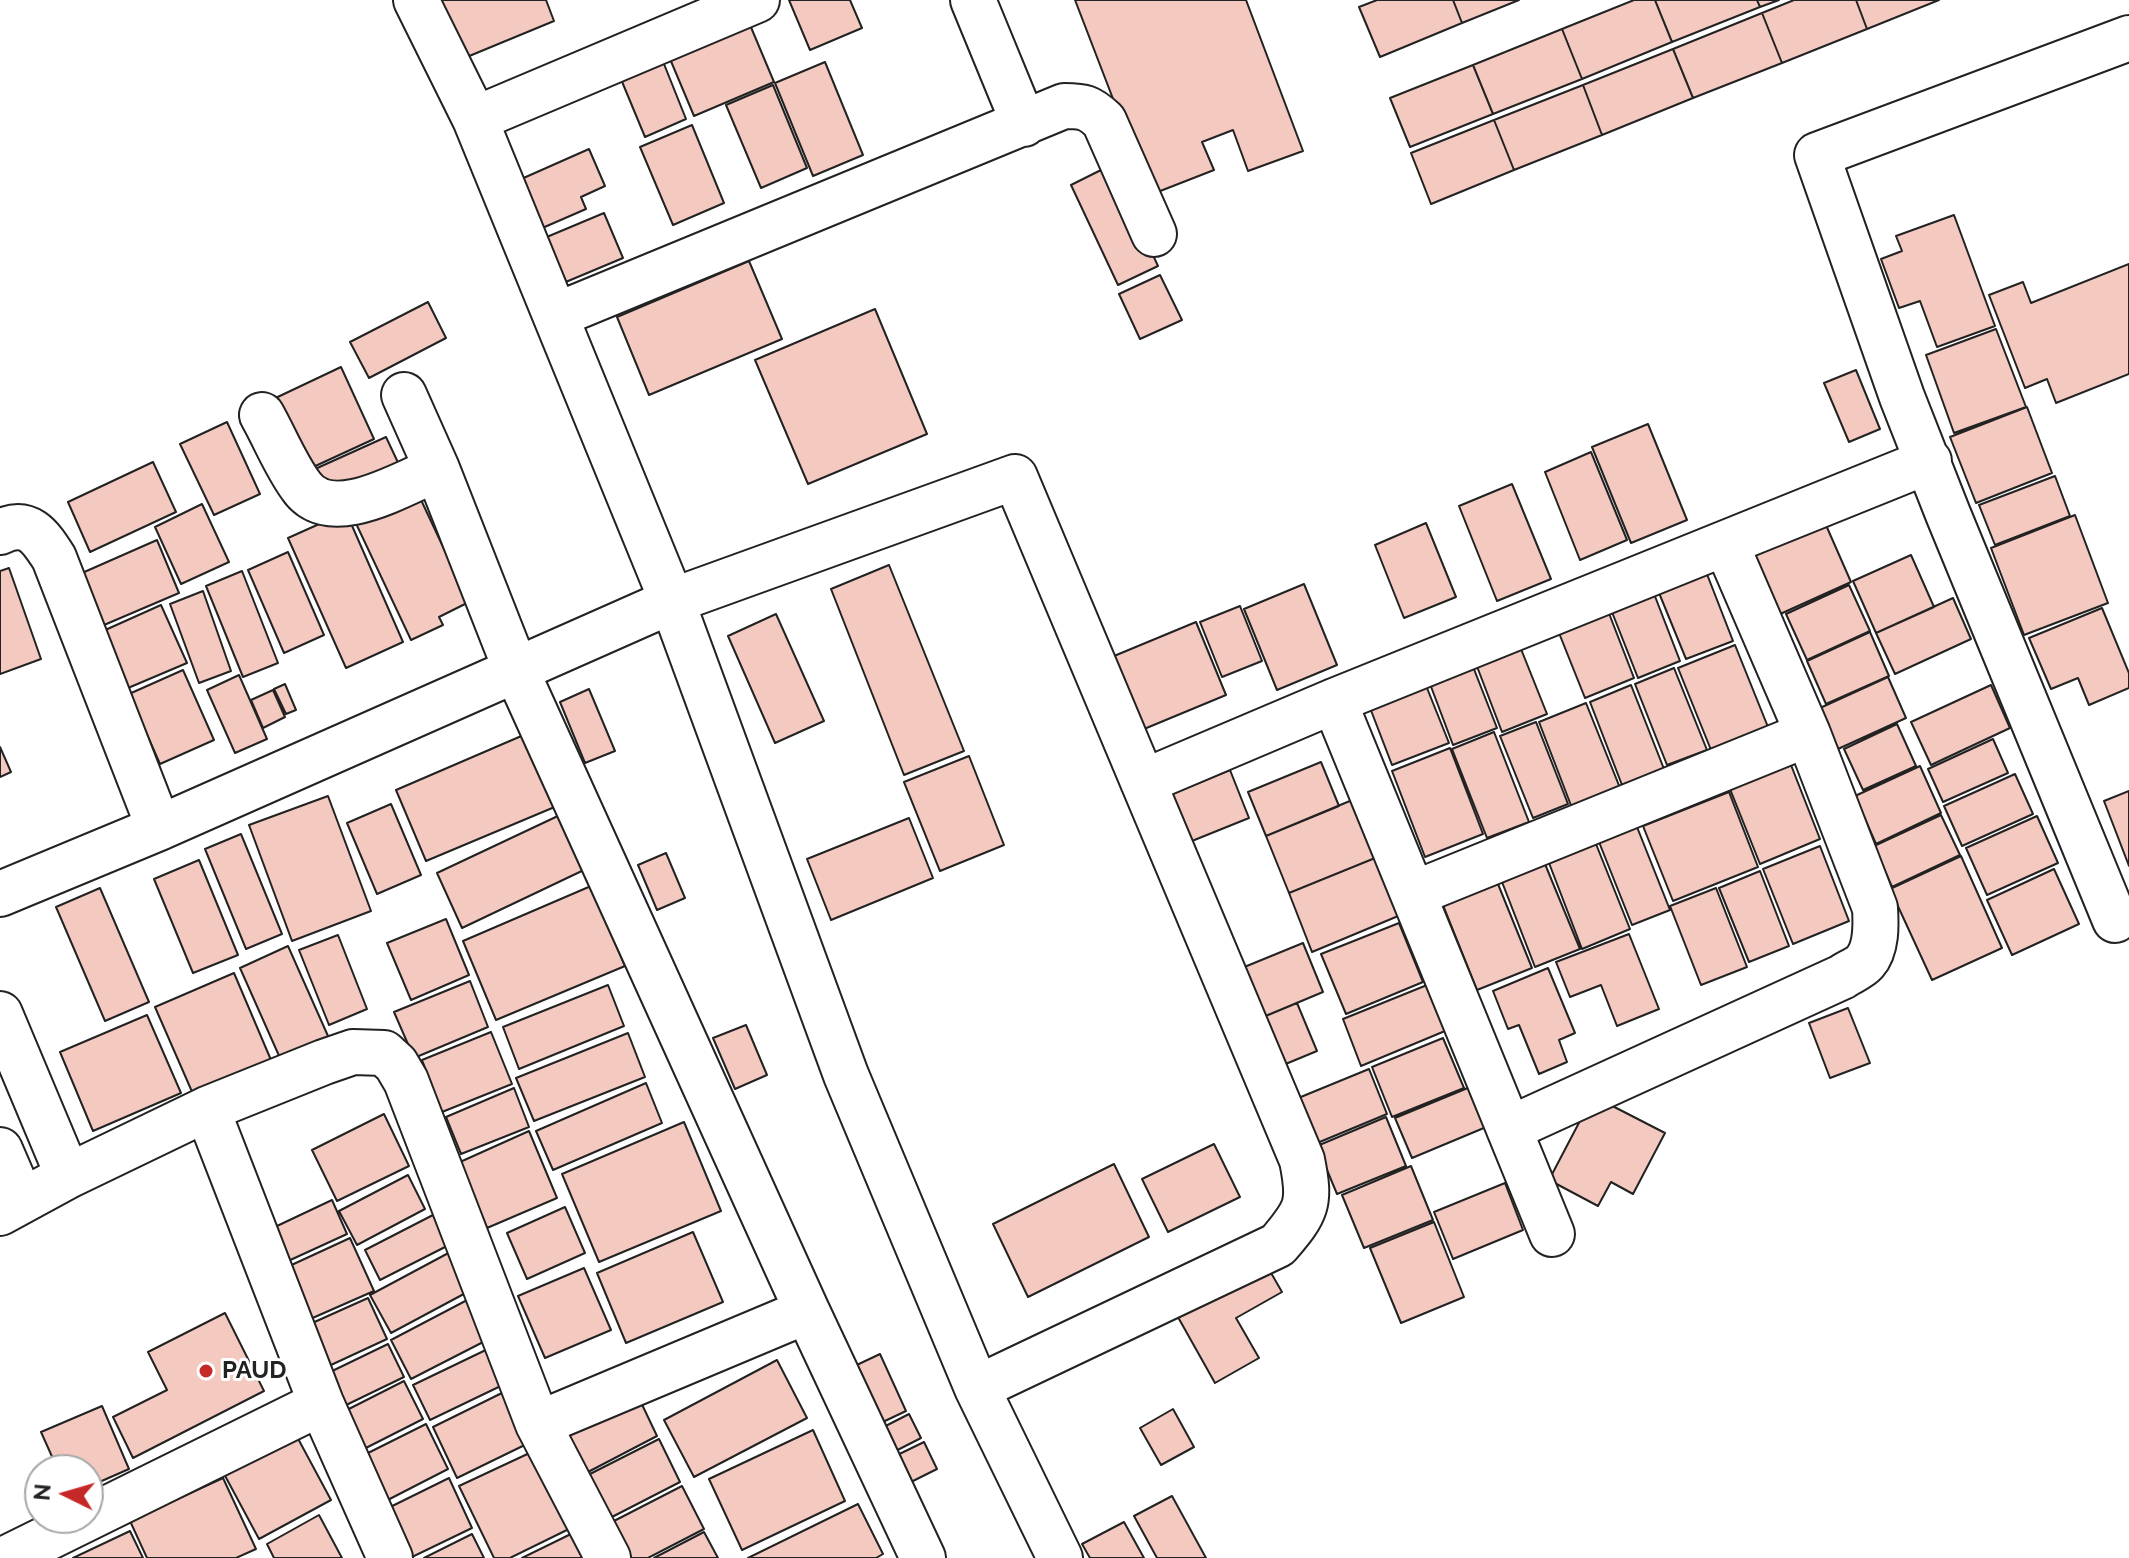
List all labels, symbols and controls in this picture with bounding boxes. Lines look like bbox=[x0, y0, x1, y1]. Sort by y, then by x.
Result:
place label: PAUD bbox=[222, 1357, 286, 1385]
marker: PAUD bbox=[197, 1362, 215, 1380]
north arrow bbox=[24, 1454, 104, 1534]
text: N bbox=[28, 1483, 56, 1502]

